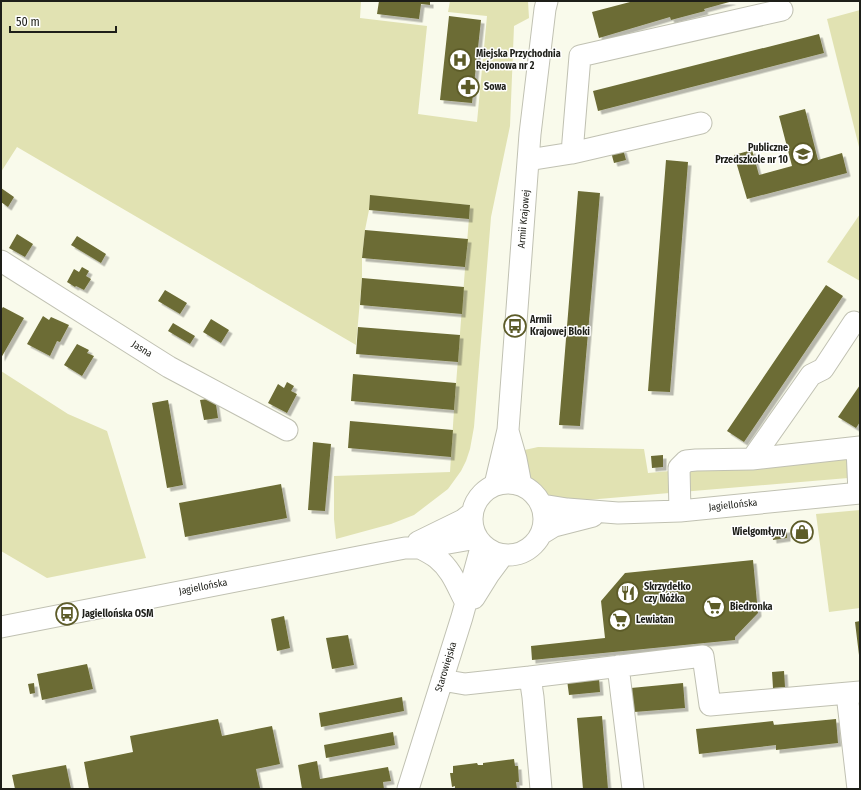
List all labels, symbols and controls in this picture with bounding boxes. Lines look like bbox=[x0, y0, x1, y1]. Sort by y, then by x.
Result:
scale bar bbox=[10, 8, 116, 34]
text: 50 m bbox=[16, 15, 40, 29]
hospital icon: Miejska Przychodnia Rejonowa nr 2 bbox=[447, 47, 473, 73]
place label: Miejska Przychodnia Rejonowa nr 2 bbox=[476, 48, 561, 72]
pharmacy icon: Sowa bbox=[455, 74, 481, 100]
place label: Sowa bbox=[484, 81, 506, 93]
school or university icon: Publiczne Przedszkole nr 10 bbox=[790, 141, 816, 167]
place label: Publiczne Przedszkole nr 10 bbox=[715, 142, 789, 166]
street label: Armii Krajowej bbox=[515, 189, 533, 249]
bus stop icon: Armii Krajowej Bloki bbox=[502, 313, 528, 339]
place label: Armii Krajowej Bloki bbox=[529, 314, 590, 338]
street label: Jasna bbox=[129, 338, 155, 360]
street label: Jagiellońska bbox=[708, 495, 758, 514]
shop icon: Wielgomłyny bbox=[789, 519, 815, 545]
place label: Wielgomłyny bbox=[732, 526, 786, 538]
street label: Jagiellońska bbox=[178, 575, 228, 598]
restaurant icon: Skrzydełko czy Nóżka bbox=[615, 580, 641, 606]
place label: Skrzydełko czy Nóżka bbox=[644, 581, 691, 605]
supermarket icon: Biedronka bbox=[701, 594, 727, 620]
bus stop icon: Jagiellońska OSM bbox=[54, 601, 80, 627]
place label: Biedronka bbox=[730, 601, 773, 613]
place label: Jagiellońska OSM bbox=[81, 607, 153, 620]
supermarket icon: Lewiatan bbox=[607, 607, 633, 633]
place label: Lewiatan bbox=[636, 614, 674, 626]
street label: Starowiejska bbox=[433, 640, 459, 693]

